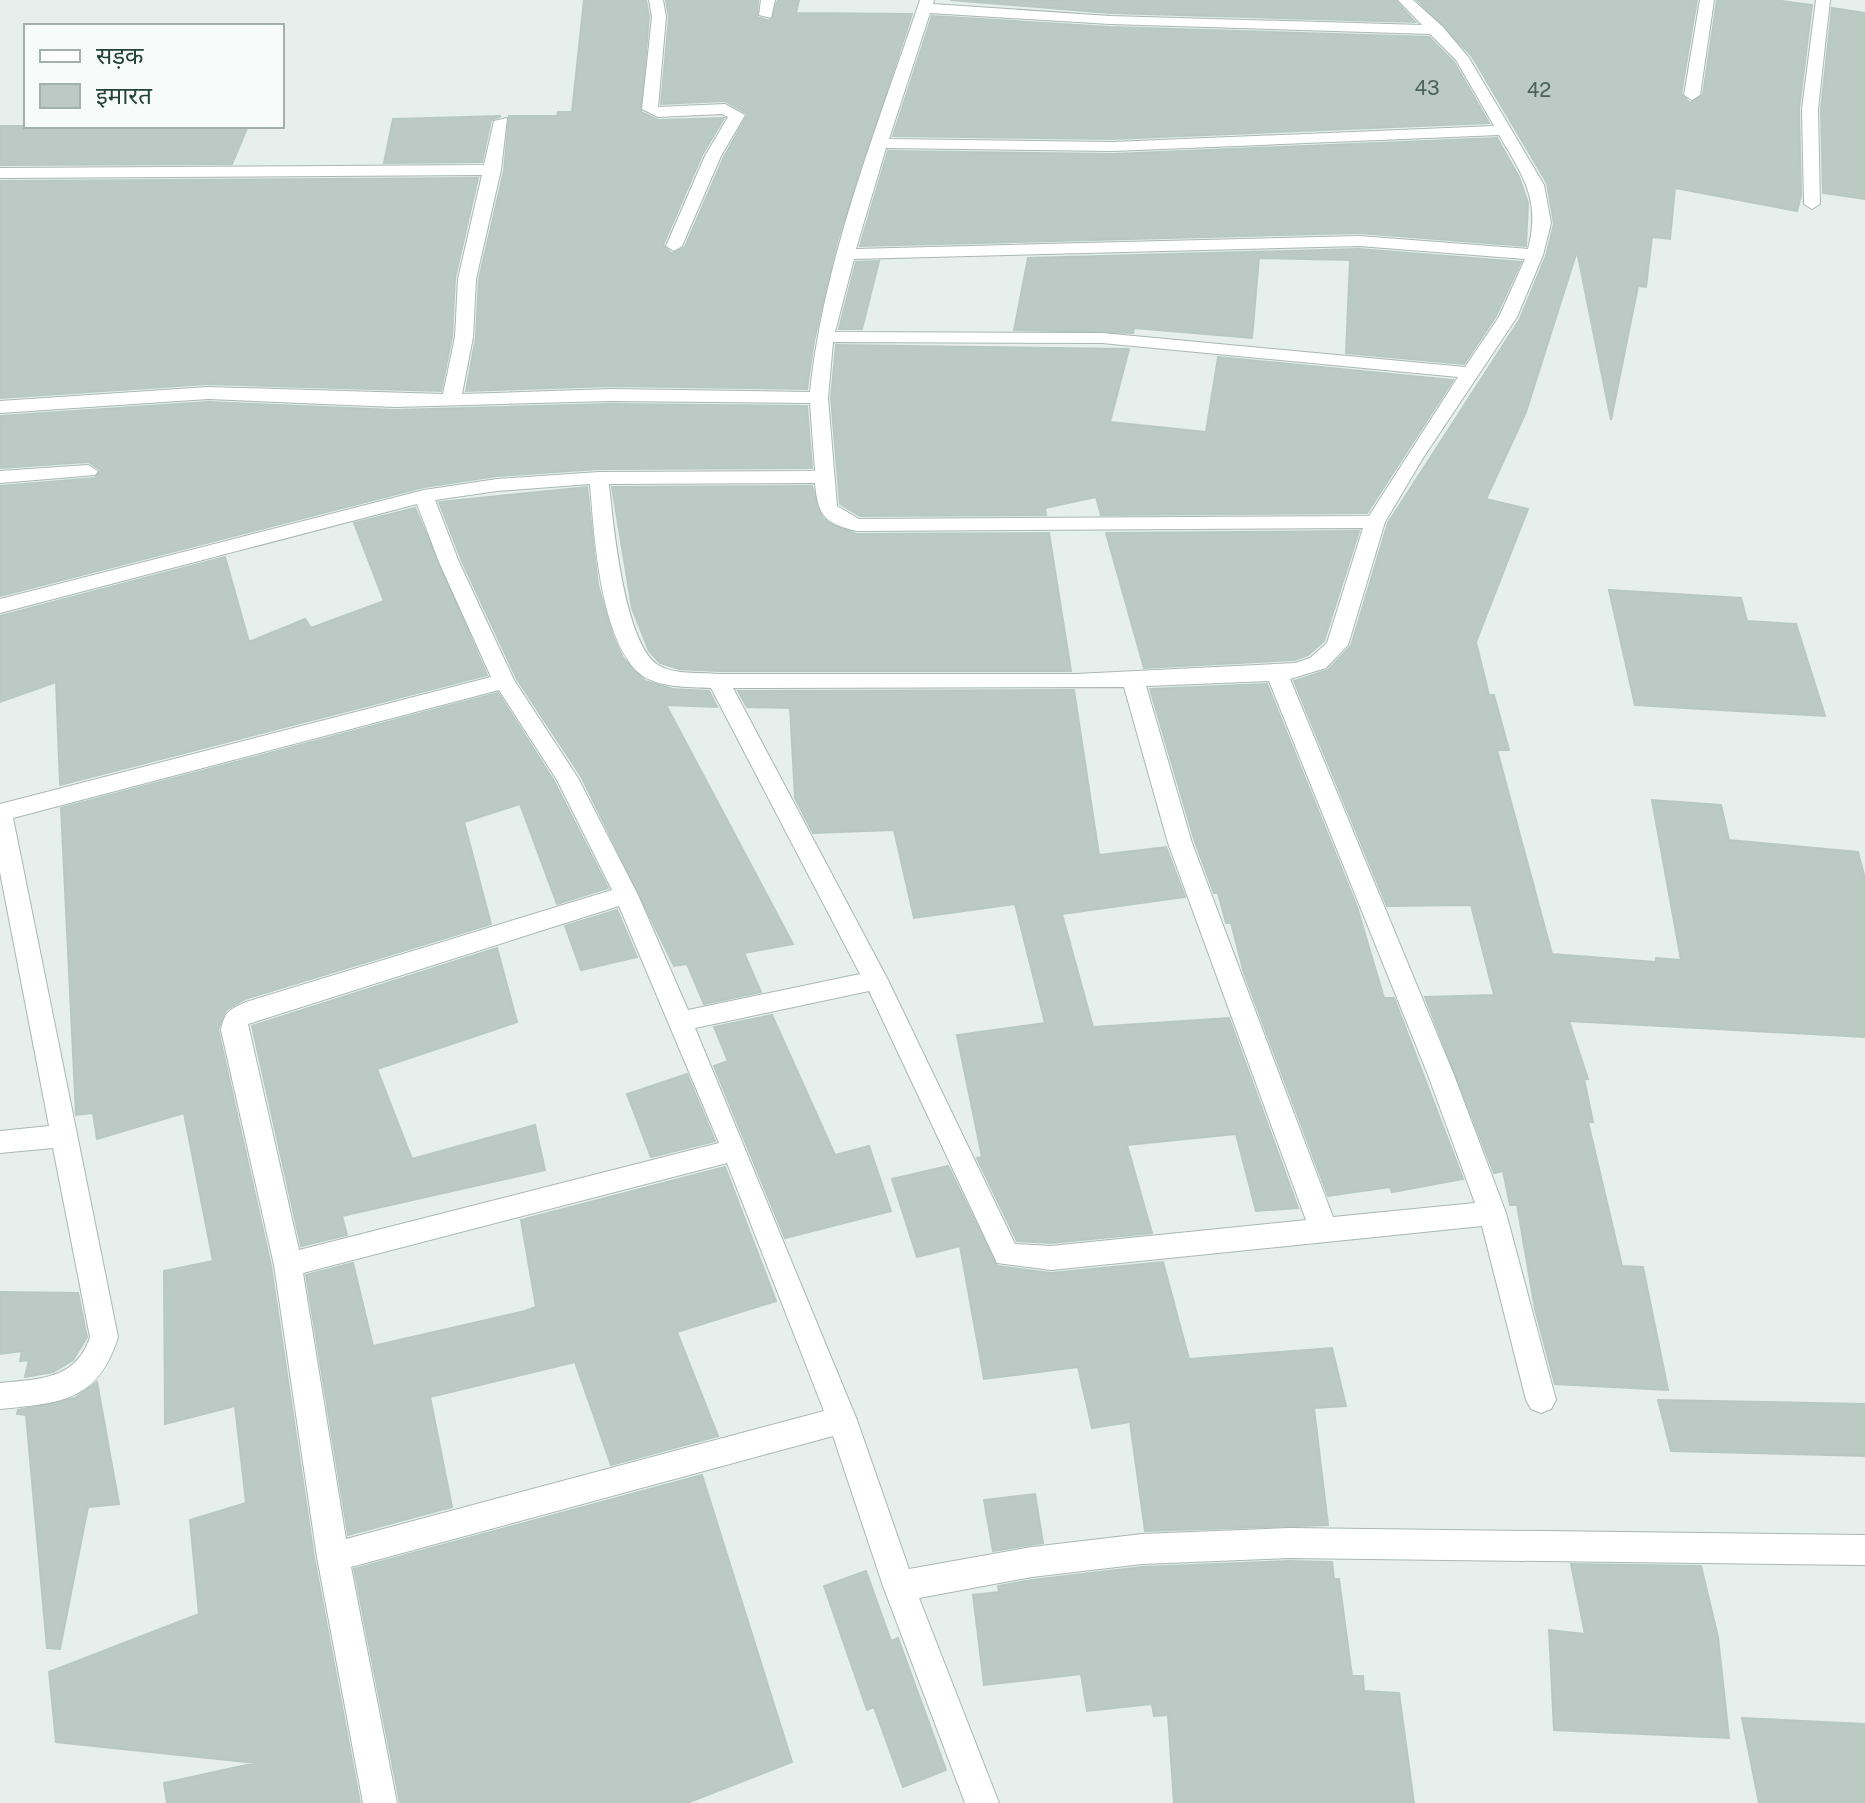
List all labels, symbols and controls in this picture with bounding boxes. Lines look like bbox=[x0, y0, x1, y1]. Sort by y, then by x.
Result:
legend bbox=[24, 24, 284, 128]
text: सड़क bbox=[96, 41, 144, 69]
house number: 43 bbox=[1414, 76, 1440, 100]
house number: 42 bbox=[1527, 78, 1551, 102]
text: इमारत bbox=[96, 81, 153, 109]

